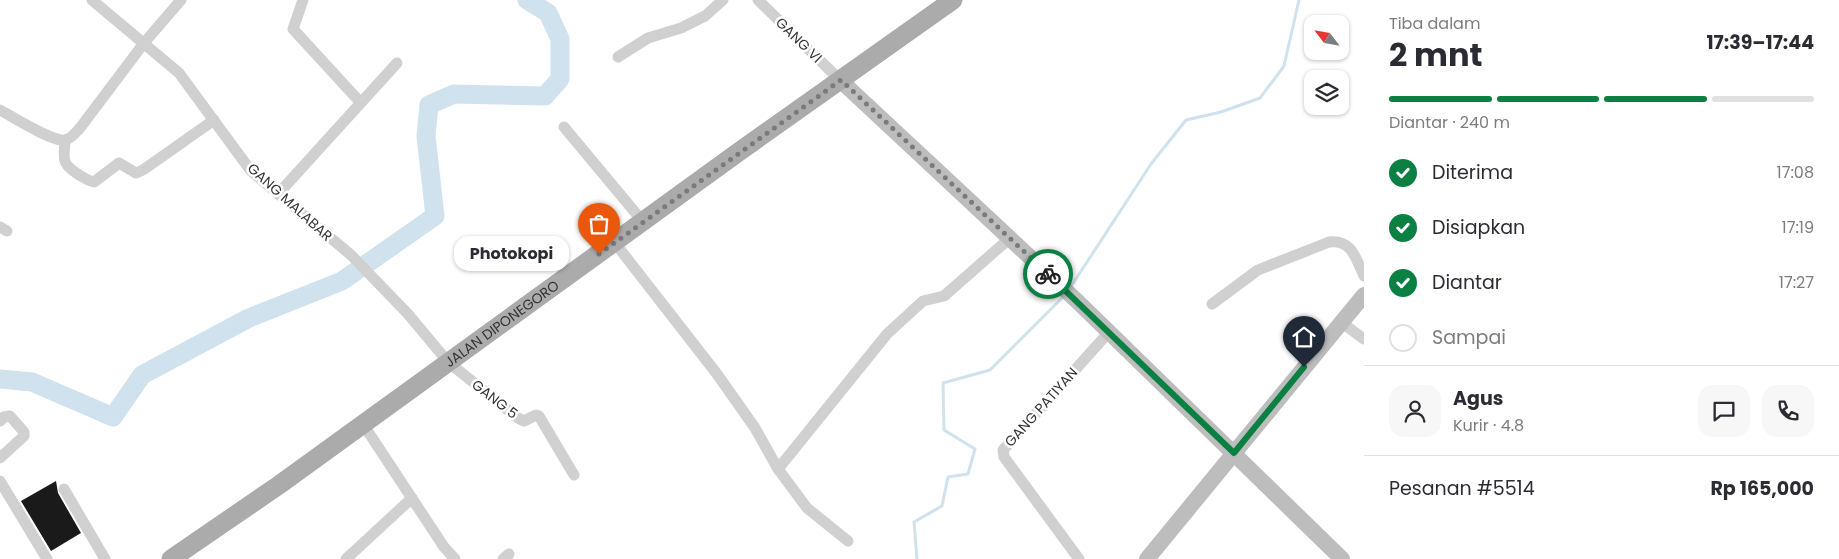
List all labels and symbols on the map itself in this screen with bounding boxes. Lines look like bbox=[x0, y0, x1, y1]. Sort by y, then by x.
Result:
street label: GANG VI bbox=[771, 13, 827, 67]
north arrow bbox=[1304, 15, 1349, 60]
street label: GANG MALABAR bbox=[243, 158, 337, 246]
pin bbox=[578, 203, 620, 254]
callout: Photokopi bbox=[454, 236, 569, 272]
courier bbox=[1023, 249, 1073, 299]
street label: JALAN DIPONEGORO bbox=[440, 275, 563, 372]
pin bbox=[1283, 316, 1325, 367]
street label: GANG PATIYAN bbox=[1000, 363, 1082, 451]
street label: GANG 5 bbox=[468, 375, 522, 423]

